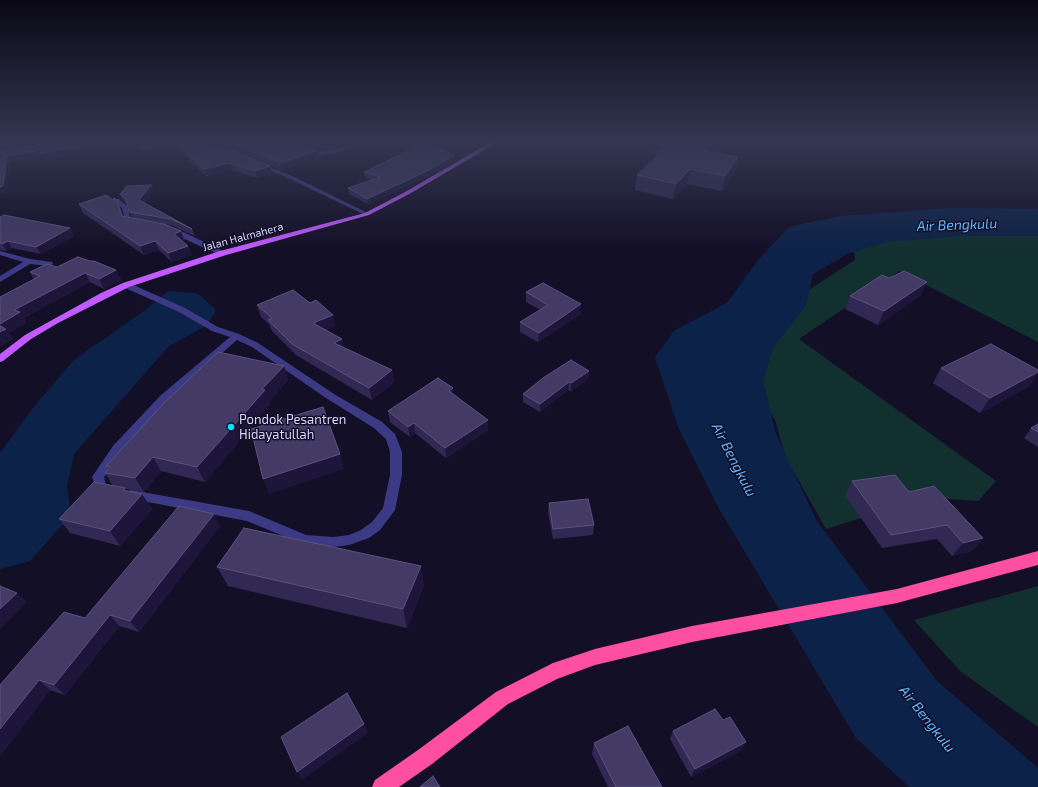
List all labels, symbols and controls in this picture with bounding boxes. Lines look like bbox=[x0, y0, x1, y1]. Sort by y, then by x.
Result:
water label: Air Bengkulu bbox=[917, 215, 997, 235]
street label: Jalan Halmahera bbox=[201, 220, 285, 254]
place label: Pondok Pesantren Hidayatullah bbox=[239, 412, 346, 443]
water label: Air Bengkulu bbox=[708, 420, 760, 500]
marker: Pondok Pesantren Hidayatullah bbox=[226, 422, 236, 432]
water label: Air Bengkulu bbox=[896, 682, 958, 756]

